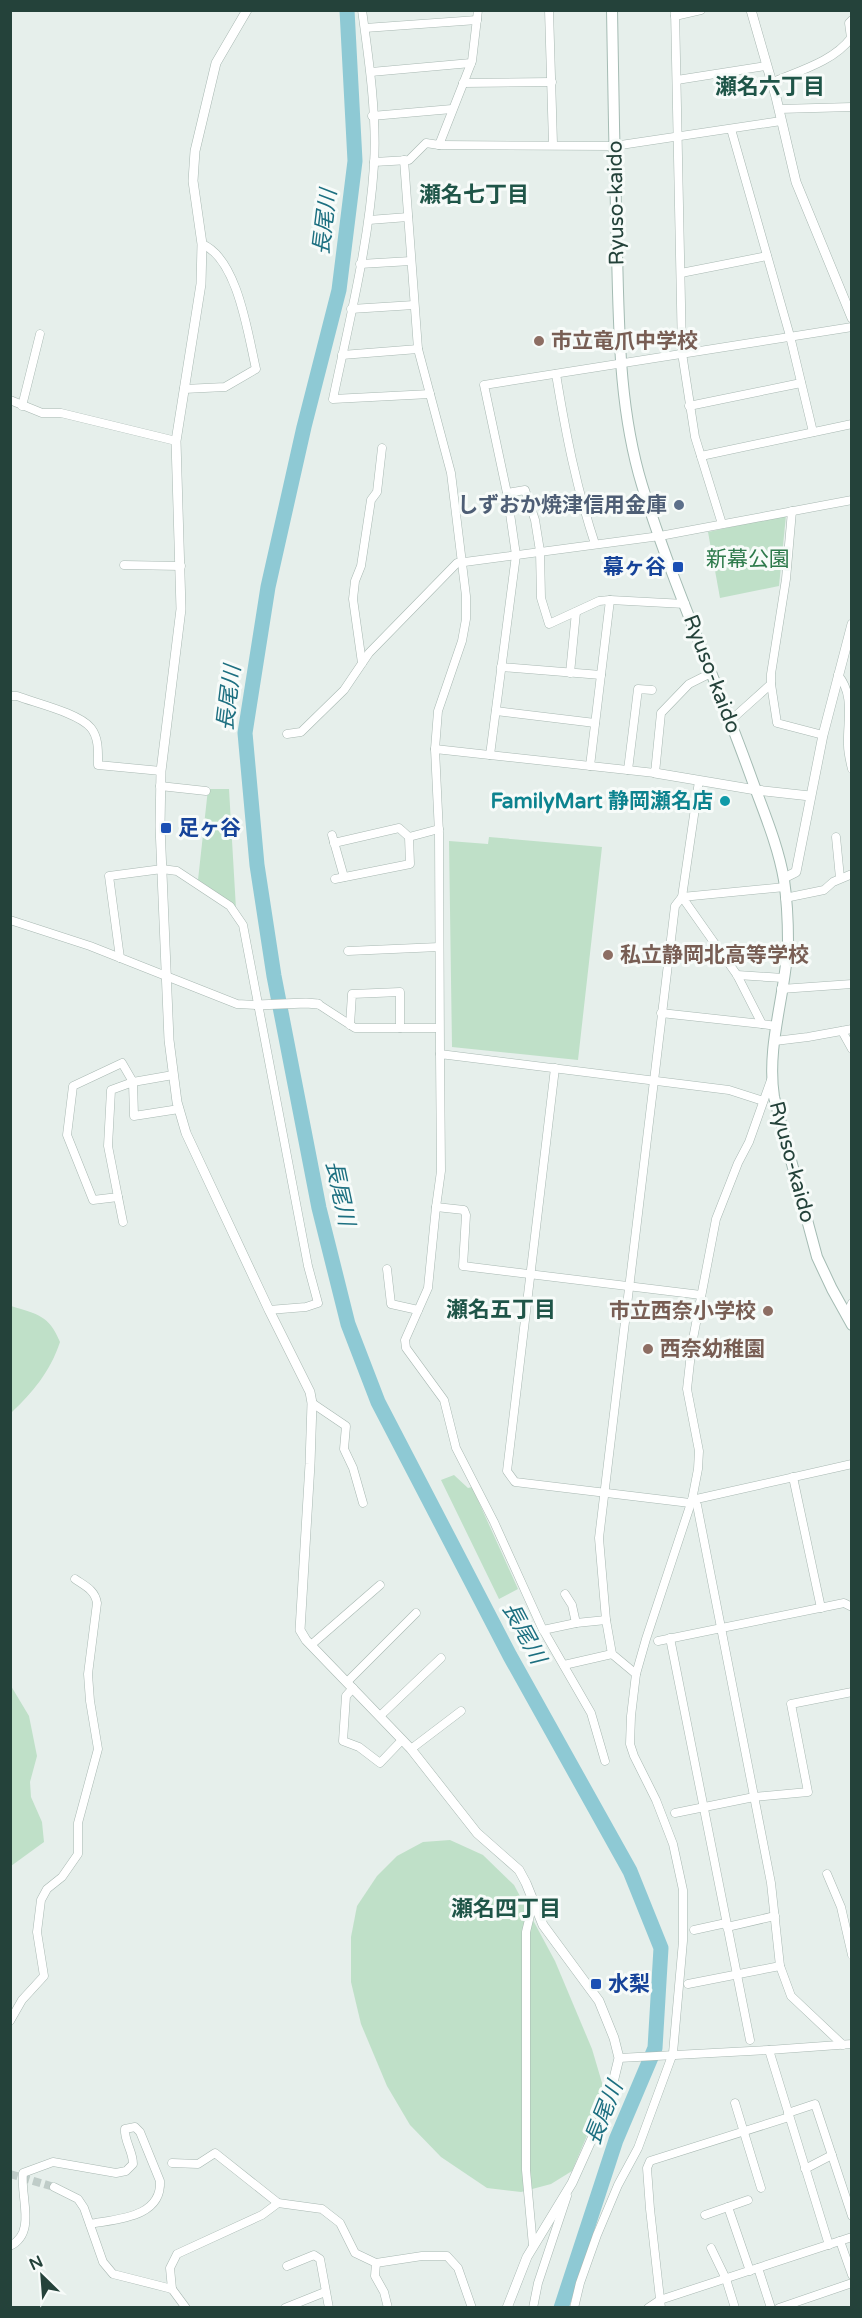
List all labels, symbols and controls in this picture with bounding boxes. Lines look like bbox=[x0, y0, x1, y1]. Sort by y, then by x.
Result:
district label: 瀬名六丁目 bbox=[715, 74, 825, 100]
street label: Ryuso-kaido bbox=[602, 140, 630, 266]
district label: 瀬名七丁目 bbox=[419, 182, 529, 208]
water label: 長尾川 bbox=[308, 186, 342, 256]
place label: 市立竜爪中学校 bbox=[551, 329, 698, 354]
marker: 市立竜爪中学校 bbox=[532, 334, 546, 348]
place label: しずおか焼津信用金庫 bbox=[457, 493, 667, 518]
marker: しずおか焼津信用金庫 bbox=[672, 498, 686, 512]
park label: 新幕公園 bbox=[706, 547, 790, 572]
place label: 幕ヶ谷 bbox=[603, 555, 666, 580]
marker: 幕ヶ谷 bbox=[671, 560, 685, 574]
street label: Ryuso-kaido bbox=[678, 611, 746, 737]
water label: 長尾川 bbox=[212, 662, 246, 732]
place label: FamilyMart 静岡瀬名店 bbox=[491, 789, 713, 814]
marker: FamilyMart 静岡瀬名店 bbox=[718, 794, 732, 808]
place label: 足ヶ谷 bbox=[178, 816, 241, 841]
marker: 足ヶ谷 bbox=[159, 821, 173, 835]
place label: 私立静岡北高等学校 bbox=[620, 943, 809, 968]
marker: 私立静岡北高等学校 bbox=[601, 948, 615, 962]
street label: Ryuso-kaido bbox=[764, 1099, 820, 1225]
water label: 長尾川 bbox=[320, 1158, 360, 1230]
district label: 瀬名五丁目 bbox=[446, 1297, 556, 1323]
place label: 市立西奈小学校 bbox=[609, 1299, 756, 1324]
marker: 市立西奈小学校 bbox=[761, 1304, 775, 1318]
place label: 西奈幼稚園 bbox=[660, 1337, 765, 1362]
marker: 西奈幼稚園 bbox=[641, 1342, 655, 1356]
water label: 長尾川 bbox=[497, 1598, 552, 1670]
district label: 瀬名四丁目 bbox=[451, 1896, 561, 1922]
place label: 水梨 bbox=[608, 1972, 650, 1997]
marker: 水梨 bbox=[589, 1977, 603, 1991]
water label: 長尾川 bbox=[580, 2076, 629, 2148]
north arrow bbox=[12, 2246, 72, 2306]
text: N bbox=[26, 2252, 46, 2275]

